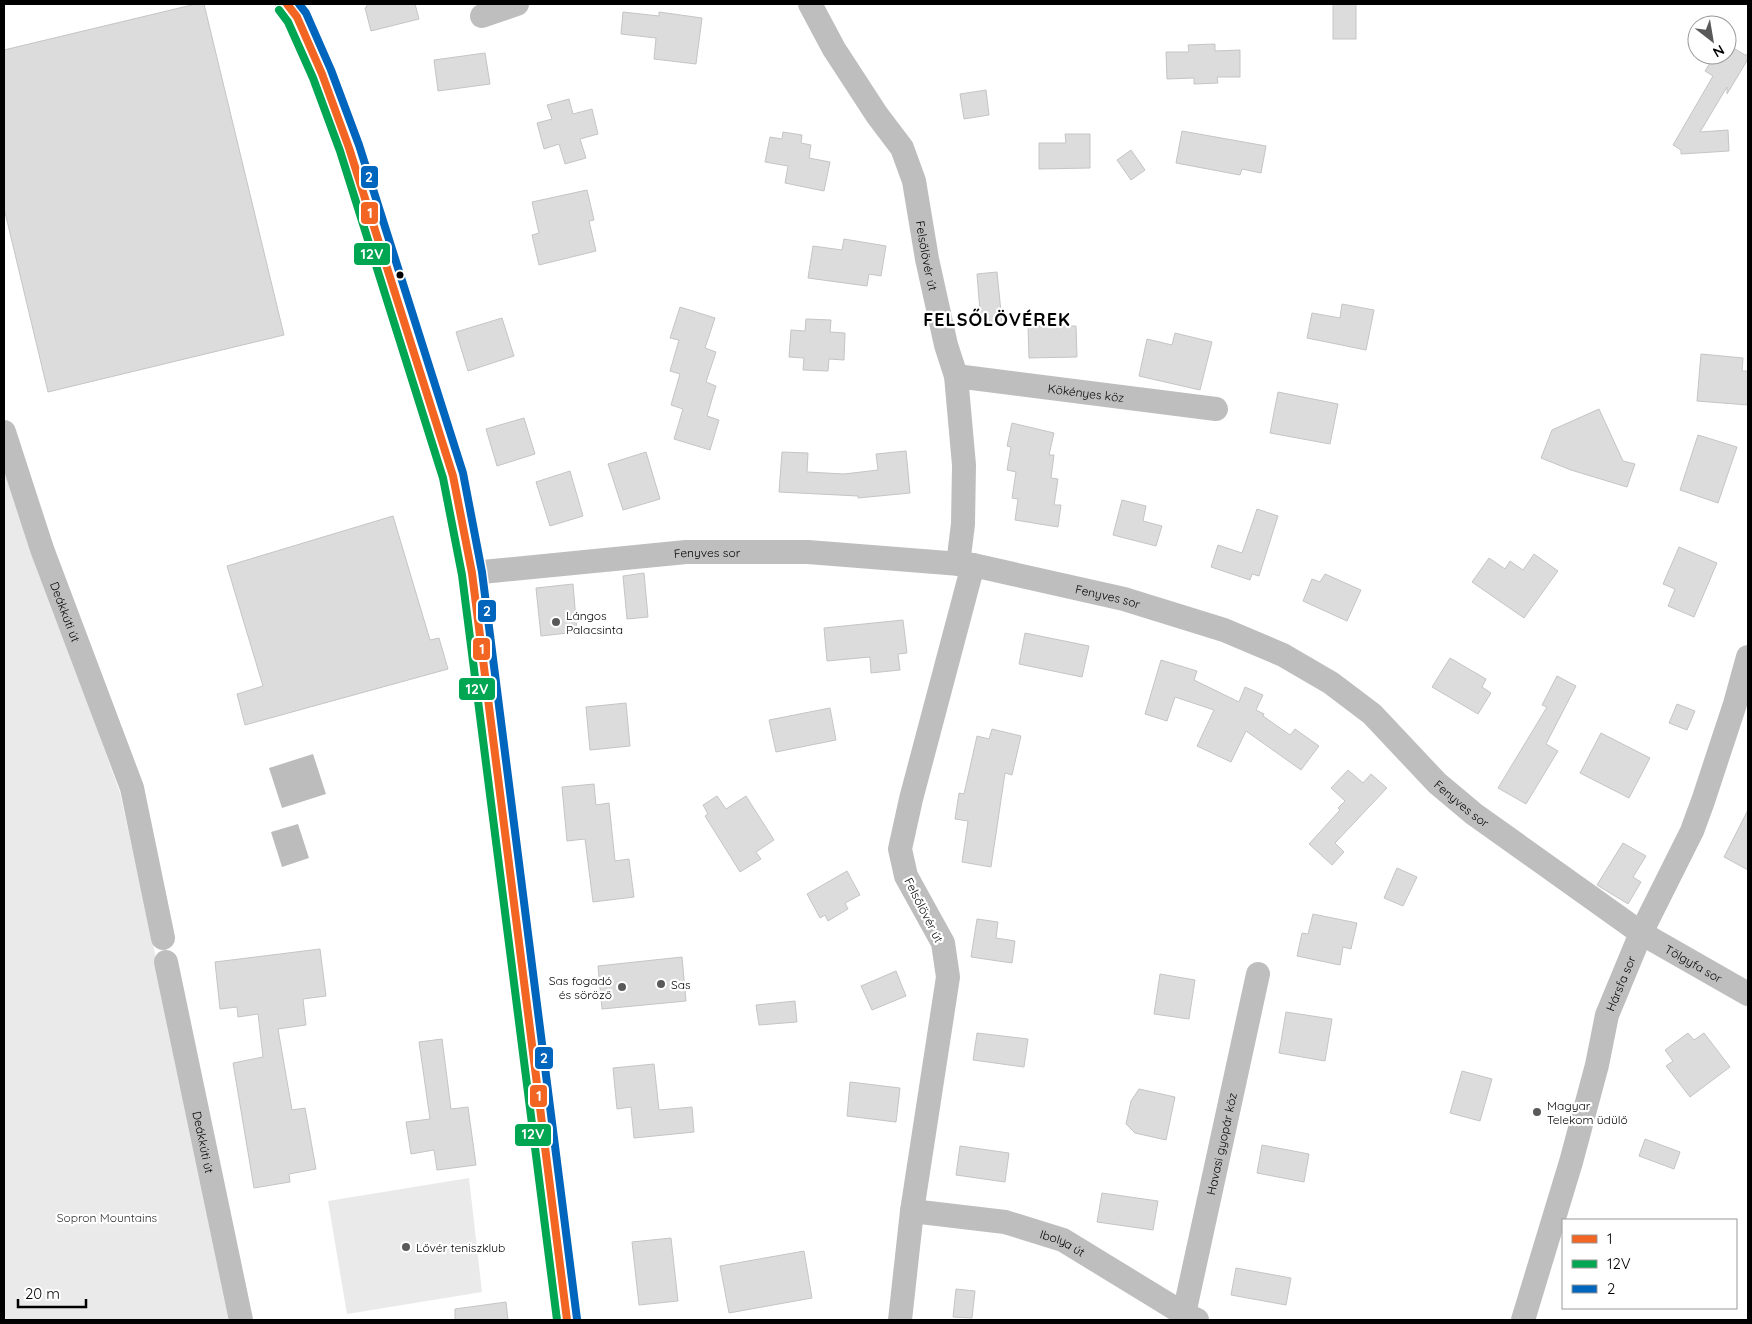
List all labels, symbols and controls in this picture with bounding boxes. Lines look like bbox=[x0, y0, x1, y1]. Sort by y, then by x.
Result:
north arrow bbox=[1687, 15, 1737, 65]
text: N bbox=[1710, 41, 1728, 62]
line badge: 2 bbox=[360, 165, 379, 189]
text: 2 bbox=[365, 168, 373, 186]
line badge: 1 bbox=[360, 201, 379, 225]
text: 1 bbox=[367, 204, 373, 222]
street label: Felsőlövér út bbox=[913, 219, 941, 292]
line badge: 12V bbox=[353, 242, 391, 266]
text: 12V bbox=[361, 245, 384, 263]
unlabelled marker bbox=[395, 270, 405, 280]
district label: FELSŐLÖVÉREK bbox=[923, 308, 1071, 331]
street label: Kökényes köz bbox=[1047, 380, 1125, 405]
street label: Fenyves sor bbox=[673, 544, 741, 561]
street label: Deákkúti út bbox=[47, 579, 84, 644]
street label: Fenyves sor bbox=[1074, 581, 1143, 611]
line badge: 2 bbox=[477, 599, 497, 623]
text: 2 bbox=[483, 602, 491, 620]
place label: Lángos Palacsinta bbox=[566, 608, 623, 637]
marker: Lángos Palacsinta bbox=[550, 616, 562, 628]
line badge: 1 bbox=[472, 637, 491, 661]
text: 1 bbox=[479, 640, 485, 658]
line badge: 12V bbox=[458, 677, 496, 701]
text: 12V bbox=[466, 680, 489, 698]
street label: Fenyves sor bbox=[1431, 776, 1493, 830]
street label: Felsőlövér út bbox=[901, 875, 947, 945]
street label: Tölgyfa sor bbox=[1662, 941, 1726, 986]
street label: Hársfa sor bbox=[1602, 953, 1638, 1013]
place label: Sas fogadó és söröző bbox=[549, 973, 612, 1002]
place label: Sas bbox=[671, 977, 691, 992]
marker: Sas bbox=[655, 978, 667, 990]
marker: Sas fogadó és söröző bbox=[616, 981, 628, 993]
line badge: 2 bbox=[534, 1046, 554, 1070]
text: 2 bbox=[540, 1049, 548, 1067]
line badge: 1 bbox=[529, 1084, 548, 1108]
text: 1 bbox=[536, 1087, 542, 1105]
street label: Havasi gyopár köz bbox=[1203, 1091, 1240, 1196]
place label: Magyar Telekom üdülő bbox=[1547, 1098, 1628, 1127]
marker: Magyar Telekom üdülő bbox=[1531, 1106, 1543, 1118]
street label: Deákkúti út bbox=[190, 1110, 218, 1175]
line badge: 12V bbox=[514, 1123, 552, 1147]
text: 12V bbox=[522, 1125, 545, 1143]
park label: Sopron Mountains bbox=[57, 1210, 158, 1225]
legend bbox=[1562, 1219, 1737, 1309]
street label: Ibolya út bbox=[1038, 1226, 1088, 1259]
text: 1 bbox=[1607, 1229, 1613, 1248]
place label: Lővér teniszklub bbox=[416, 1240, 505, 1255]
marker: Lővér teniszklub bbox=[400, 1241, 412, 1253]
text: 12V bbox=[1607, 1254, 1631, 1273]
scale bar bbox=[18, 1276, 85, 1308]
text: 2 bbox=[1607, 1279, 1615, 1298]
text: 20 m bbox=[25, 1284, 60, 1303]

